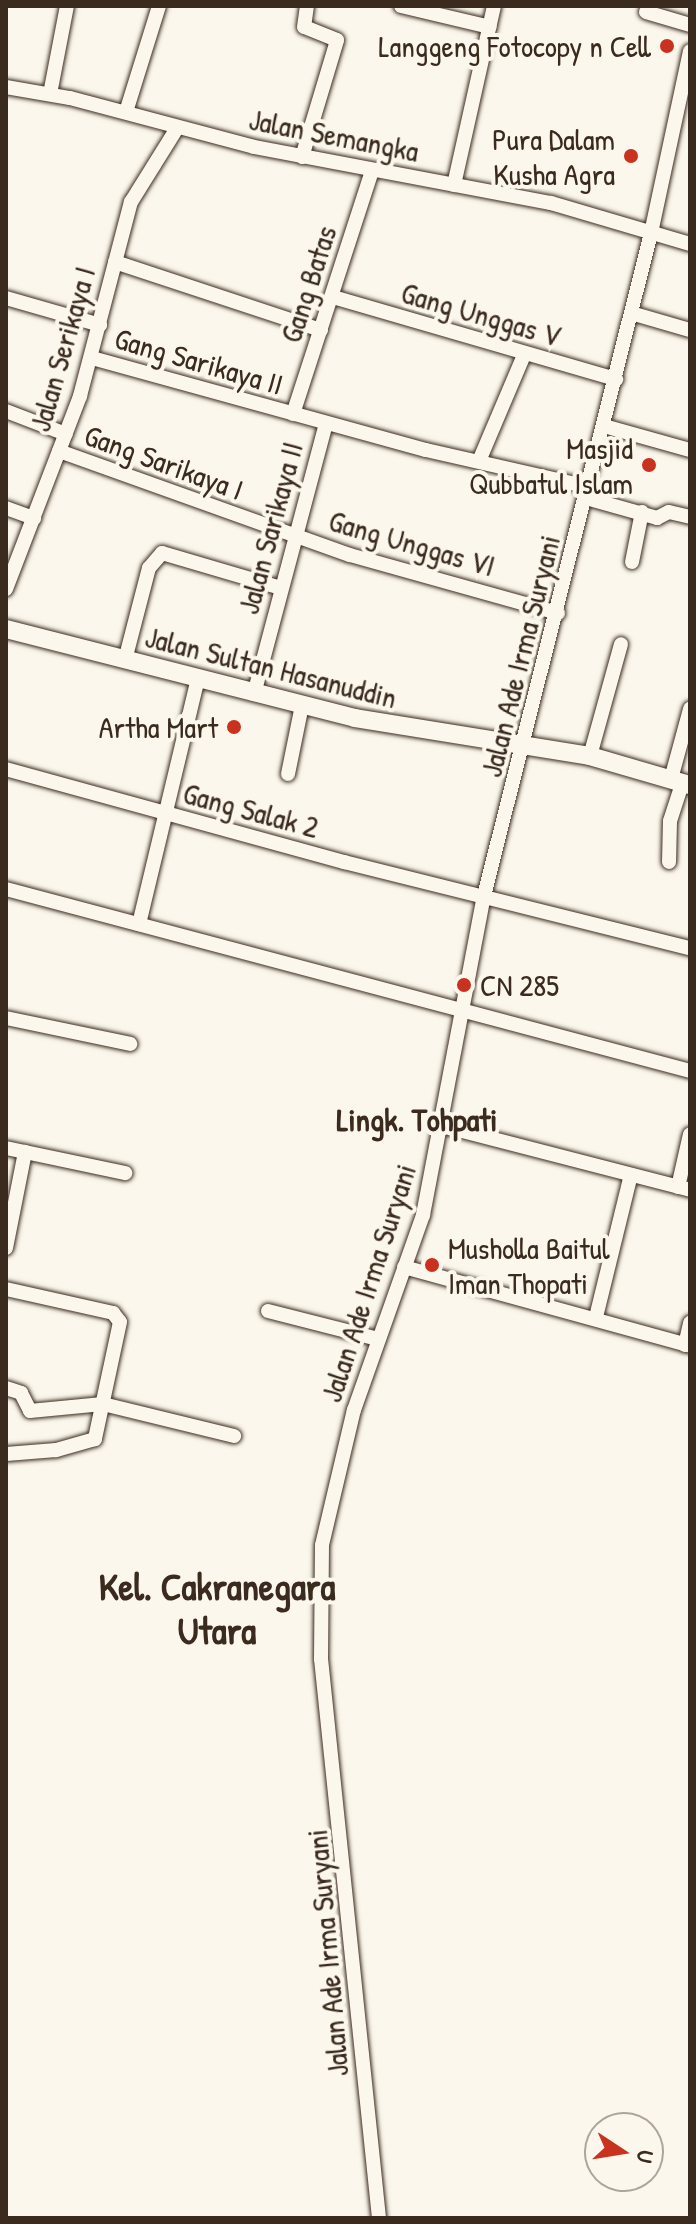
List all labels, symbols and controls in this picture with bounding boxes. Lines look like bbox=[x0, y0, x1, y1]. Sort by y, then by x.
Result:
place label: Langgeng Fotocopy n Cell bbox=[378, 28, 651, 64]
marker: Langgeng Fotocopy n Cell bbox=[658, 37, 676, 55]
street label: Jalan Semangka bbox=[246, 101, 422, 169]
place label: Pura Dalam Kusha Agra bbox=[492, 121, 615, 192]
marker: Pura Dalam Kusha Agra bbox=[622, 147, 640, 165]
street label: Gang Batas bbox=[272, 221, 344, 347]
street label: Jalan Serikaya I bbox=[21, 262, 103, 436]
street label: Gang Unggas V bbox=[397, 274, 565, 354]
street label: Gang Sarikaya II bbox=[111, 320, 287, 402]
street label: Gang Sarikaya I bbox=[80, 417, 248, 507]
place label: Masjid Qubbatul Islam bbox=[469, 430, 633, 500]
street label: Jalan Sarikaya II bbox=[230, 438, 310, 618]
marker: Masjid Qubbatul Islam bbox=[640, 456, 658, 474]
street label: Gang Unggas VI bbox=[325, 502, 499, 584]
street label: Jalan Ade Irma Suryani bbox=[473, 531, 567, 781]
street label: Jalan Sultan Hasanuddin bbox=[142, 618, 400, 716]
place label: Artha Mart bbox=[99, 709, 218, 745]
marker: Artha Mart bbox=[225, 718, 243, 736]
street label: Gang Salak 2 bbox=[179, 775, 323, 845]
place label: CN 285 bbox=[480, 967, 559, 1003]
marker: CN 285 bbox=[455, 976, 473, 994]
district label: Lingk. Tohpati bbox=[337, 1101, 497, 1139]
street label: Jalan Ade Irma Suryani bbox=[313, 1160, 423, 1406]
place label: Musholla Baitul Iman Thopati bbox=[448, 1230, 610, 1300]
marker: Musholla Baitul Iman Thopati bbox=[423, 1256, 441, 1274]
district label: Kel. Cakranegara Utara bbox=[99, 1564, 335, 1654]
street label: Jalan Ade Irma Suryani bbox=[298, 1828, 356, 2078]
north arrow bbox=[584, 2112, 664, 2192]
text: U bbox=[630, 2148, 661, 2166]

